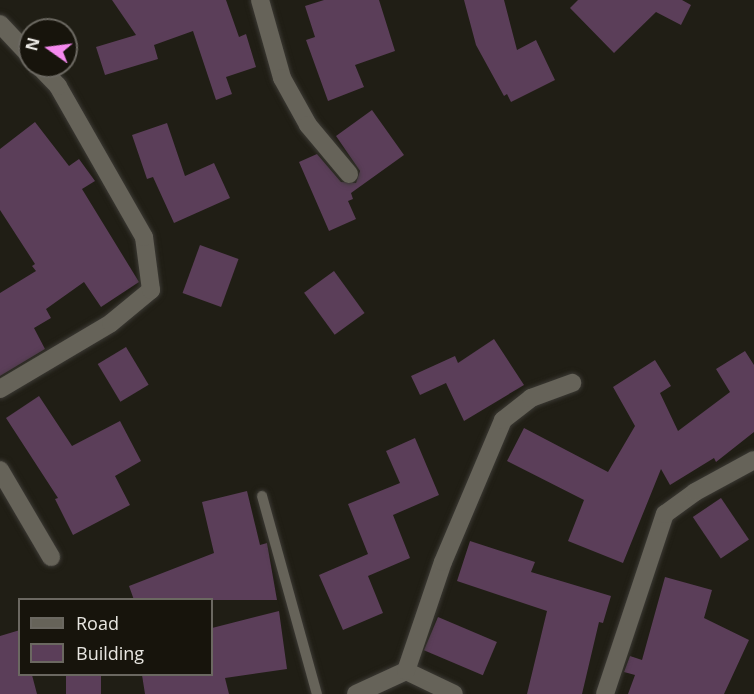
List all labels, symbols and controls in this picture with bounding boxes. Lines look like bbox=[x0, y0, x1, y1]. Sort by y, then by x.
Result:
north arrow bbox=[18, 18, 78, 78]
text: N bbox=[20, 35, 45, 53]
legend bbox=[18, 598, 213, 676]
text: Road bbox=[76, 611, 119, 635]
text: Building bbox=[76, 641, 144, 665]

